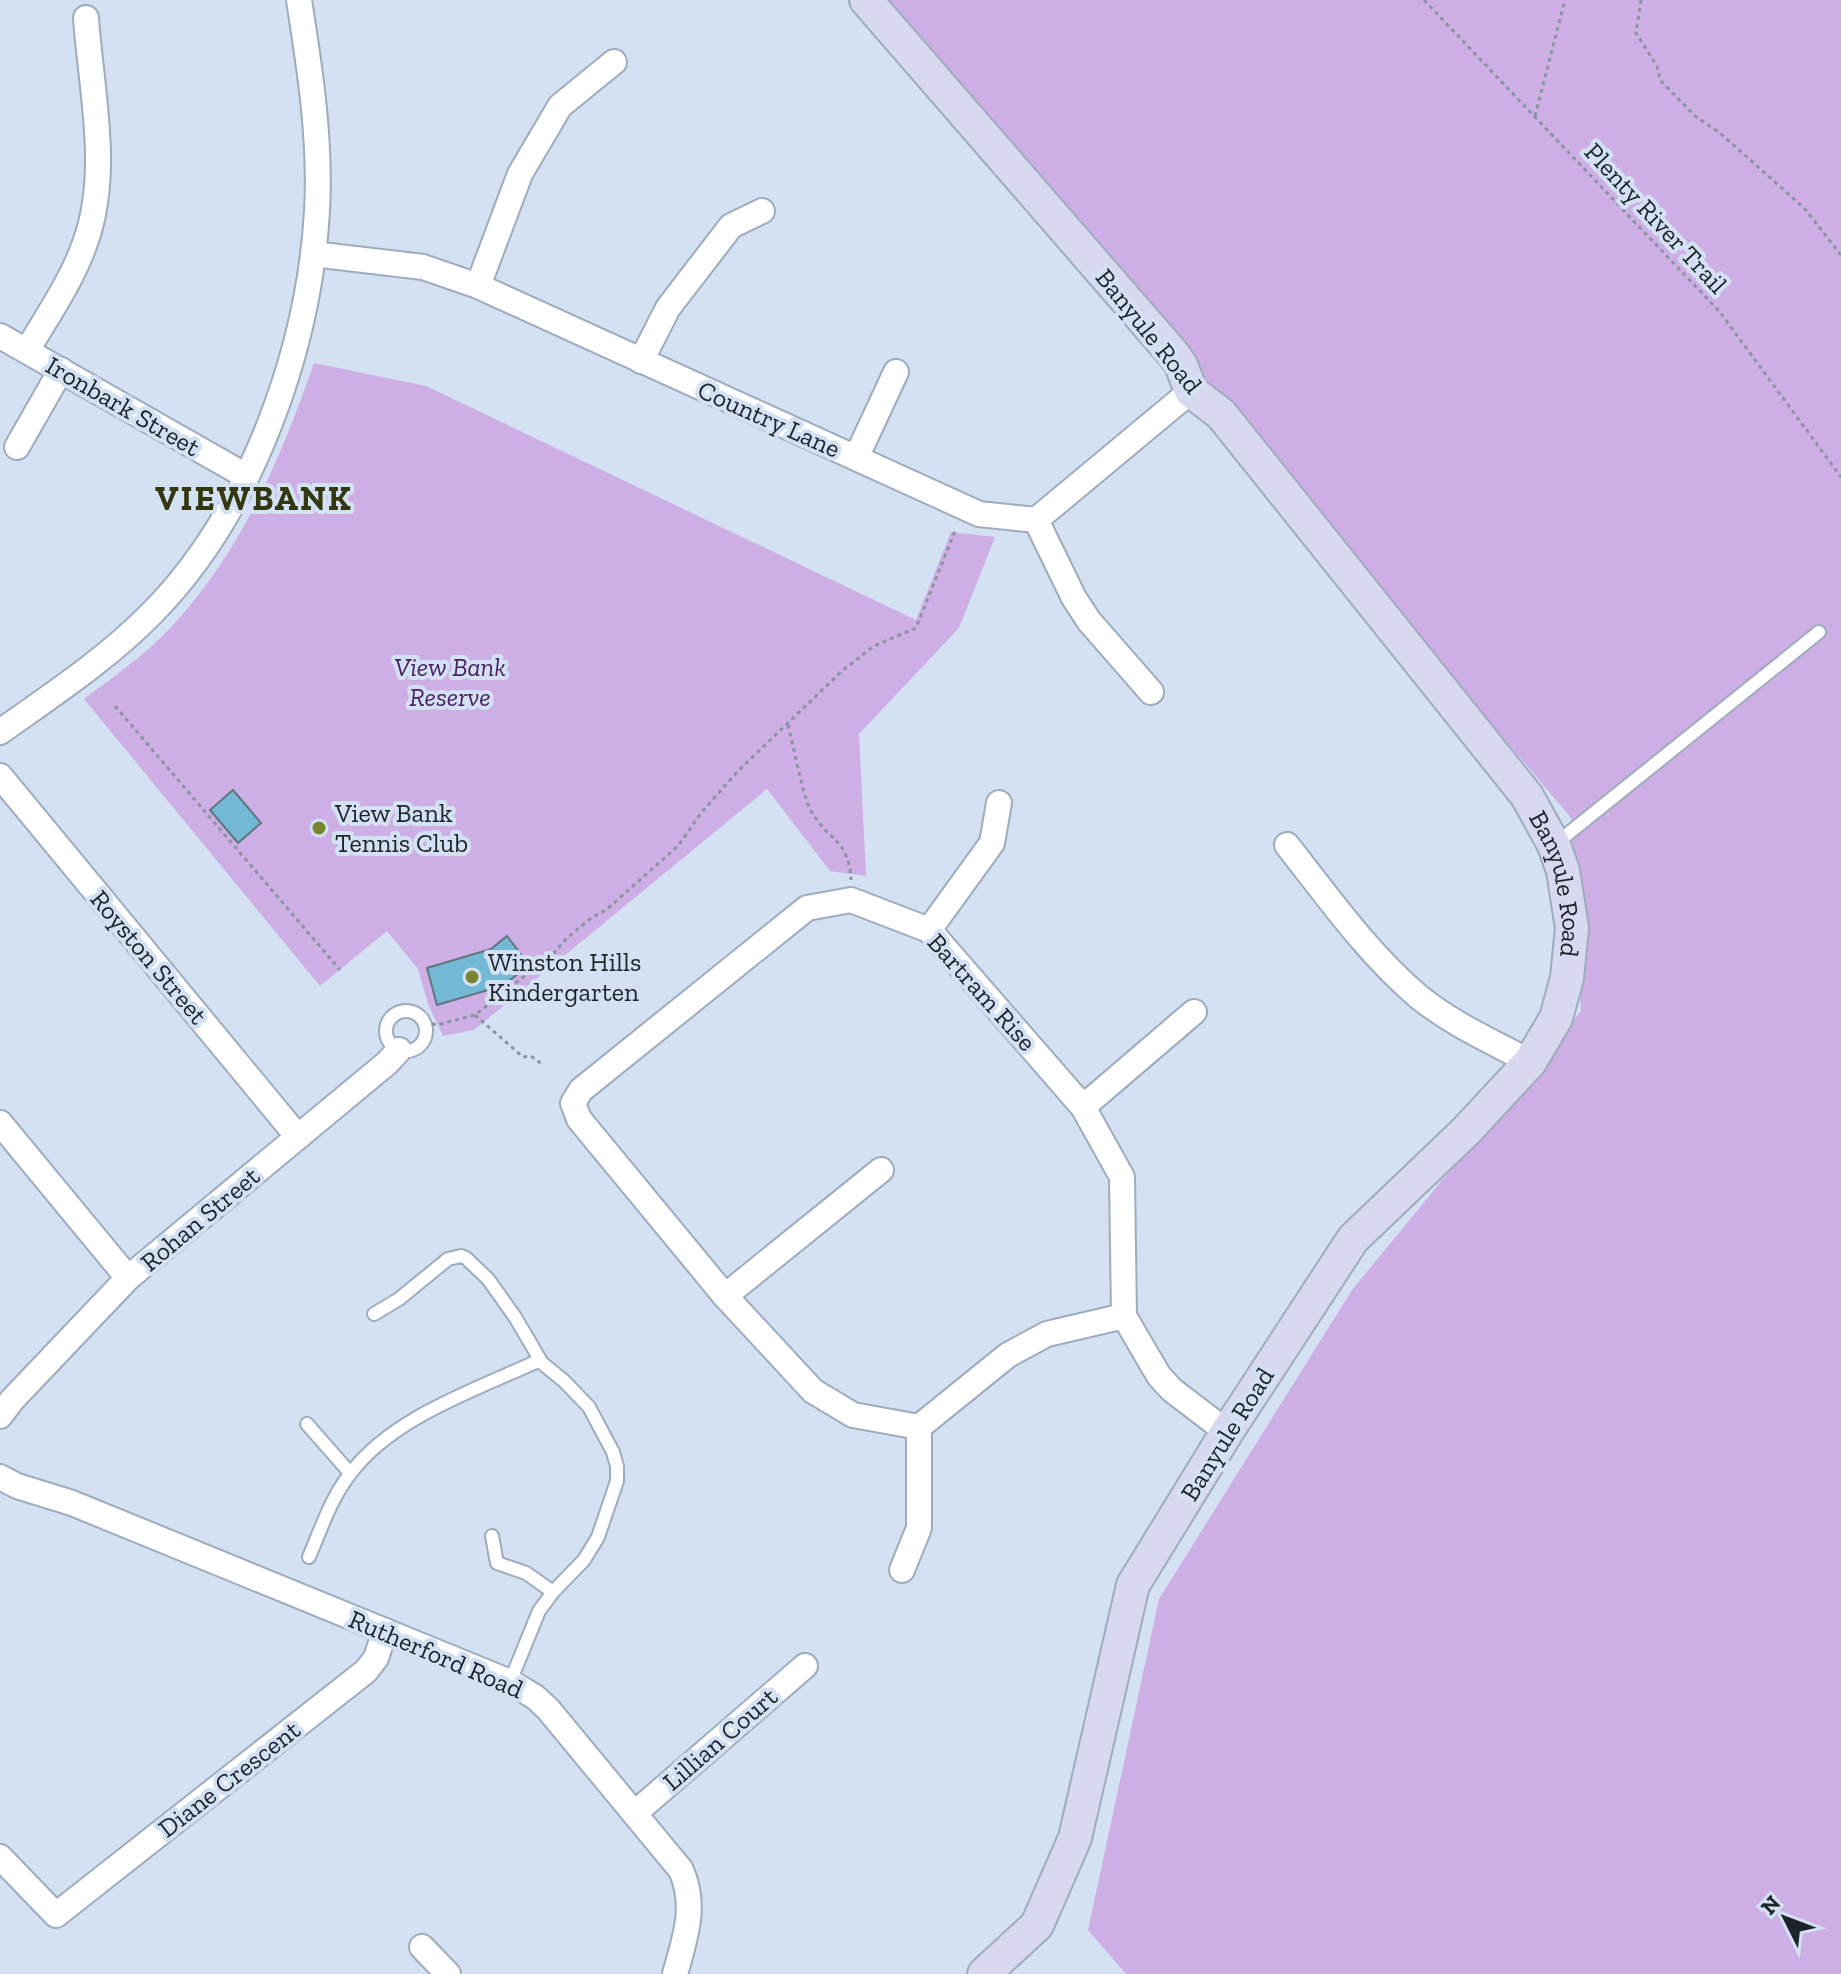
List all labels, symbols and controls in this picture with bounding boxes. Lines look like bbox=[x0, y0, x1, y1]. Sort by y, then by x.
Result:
street label: Plenty River Trail bbox=[1578, 136, 1734, 300]
street label: Banyule Road bbox=[1089, 262, 1209, 400]
street label: Ironbark Street bbox=[40, 349, 206, 463]
street label: Country Lane bbox=[693, 373, 845, 465]
district label: VIEWBANK bbox=[155, 478, 353, 519]
park label: View Bank Reserve bbox=[394, 651, 506, 713]
place label: View Bank Tennis Club bbox=[334, 797, 468, 859]
street label: Banyule Road bbox=[1522, 805, 1588, 959]
marker: View Bank Tennis Club bbox=[310, 819, 328, 837]
street label: Royston Street bbox=[84, 883, 215, 1031]
street label: Bartram Rise bbox=[921, 926, 1043, 1058]
place label: Winston Hills Kindergarten bbox=[488, 946, 641, 1008]
marker: Winston Hills Kindergarten bbox=[463, 968, 481, 986]
street label: Rohan Street bbox=[134, 1160, 266, 1278]
street label: Banyule Road bbox=[1173, 1361, 1281, 1507]
street label: Rutherford Road bbox=[344, 1603, 528, 1705]
street label: Lillian Court bbox=[656, 1680, 784, 1797]
street label: Diane Crescent bbox=[152, 1713, 307, 1844]
north arrow bbox=[1745, 1878, 1825, 1958]
text: N bbox=[1755, 1890, 1786, 1920]

